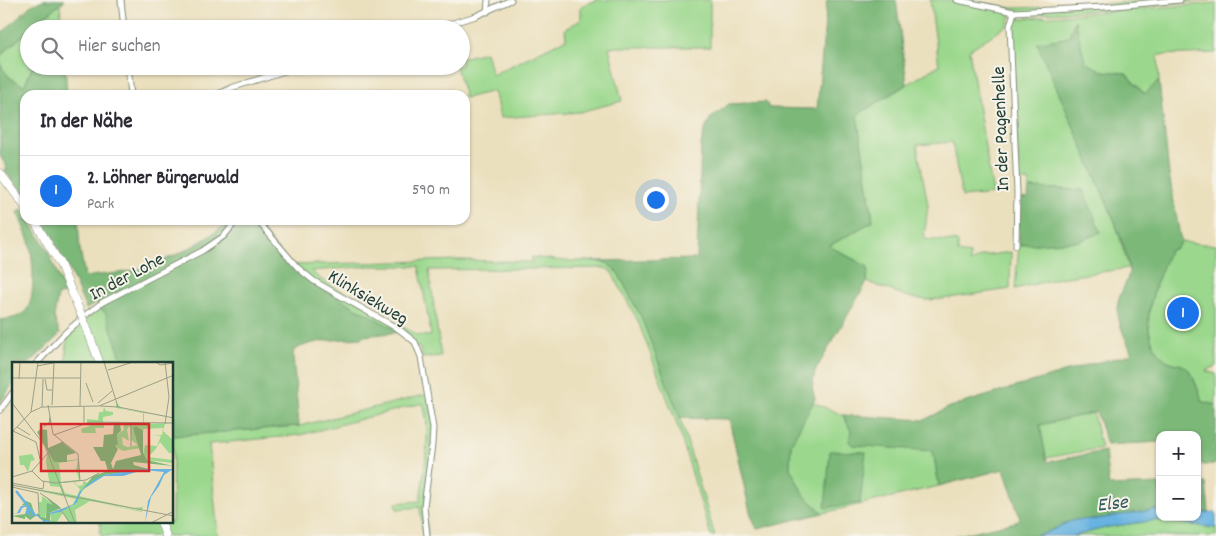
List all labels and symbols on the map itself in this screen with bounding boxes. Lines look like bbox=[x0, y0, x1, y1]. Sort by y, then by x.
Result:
street label: In der Pagenhelle bbox=[987, 66, 1018, 192]
your location bbox=[643, 187, 669, 213]
street label: In der Lohe bbox=[86, 247, 170, 309]
street label: Klinksiekweg bbox=[322, 264, 413, 334]
pin: 1 bbox=[1167, 294, 1199, 332]
inset map bbox=[12, 362, 174, 524]
water label: Else bbox=[1095, 489, 1131, 521]

